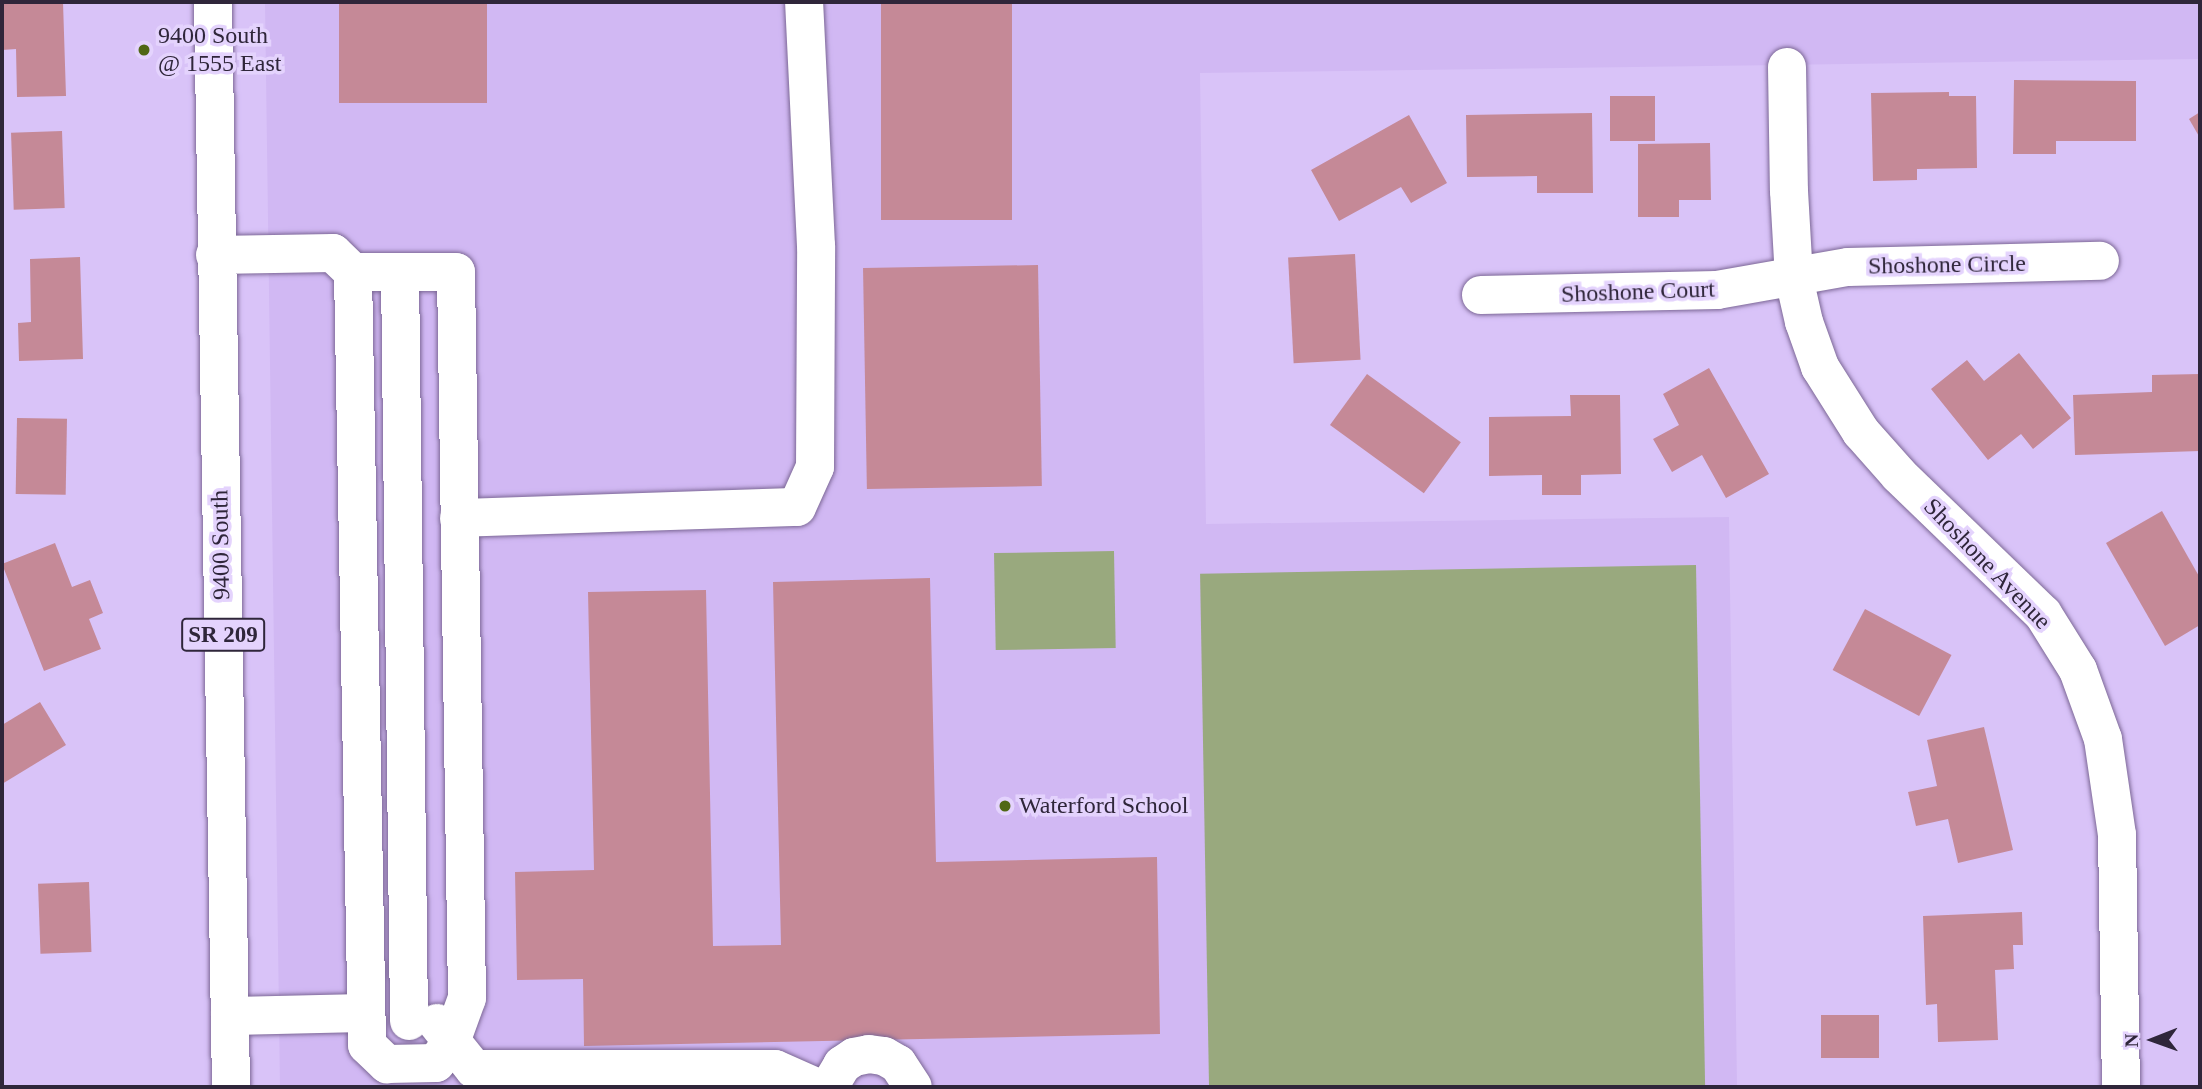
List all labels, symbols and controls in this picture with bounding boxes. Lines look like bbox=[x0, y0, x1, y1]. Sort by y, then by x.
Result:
place label: 9400 South @ 1555 East bbox=[158, 22, 281, 78]
marker: 9400 South @ 1555 East bbox=[136, 42, 152, 58]
street label: Shoshone Circle bbox=[1868, 249, 2026, 281]
street label: Shoshone Court bbox=[1561, 275, 1715, 309]
street label: 9400 South bbox=[206, 490, 236, 600]
street label: Shoshone Avenue bbox=[1917, 492, 2057, 636]
road number: SR 209 bbox=[181, 615, 265, 654]
place label: Waterford School bbox=[1019, 792, 1188, 820]
marker: Waterford School bbox=[997, 798, 1013, 814]
north arrow bbox=[2118, 1005, 2188, 1075]
text: N bbox=[2121, 1033, 2142, 1047]

